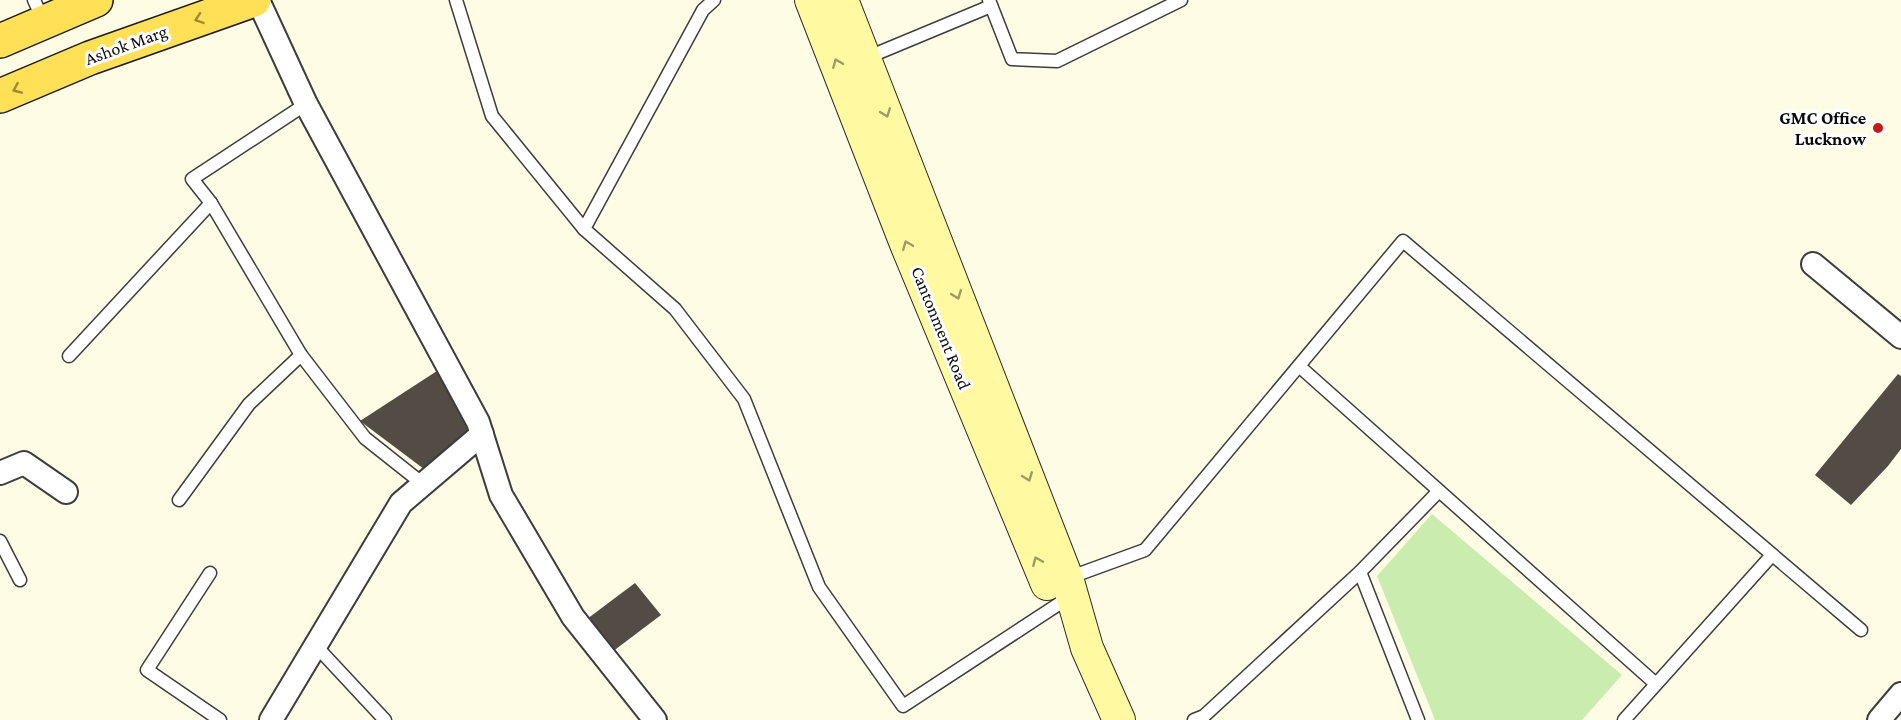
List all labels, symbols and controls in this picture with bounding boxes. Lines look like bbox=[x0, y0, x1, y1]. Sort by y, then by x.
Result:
one-way arrow bbox=[194, 12, 205, 25]
street label: Ashok Marg bbox=[82, 21, 170, 69]
one-way arrow bbox=[832, 58, 844, 69]
one-way arrow bbox=[12, 82, 23, 94]
one-way arrow bbox=[879, 107, 891, 118]
place label: GMC Office Lucknow bbox=[1779, 108, 1867, 149]
marker: GMC Office Lucknow bbox=[1871, 121, 1885, 135]
one-way arrow bbox=[902, 240, 914, 251]
street label: Cantonment Road bbox=[907, 264, 975, 393]
one-way arrow bbox=[950, 289, 962, 300]
one-way arrow bbox=[1020, 471, 1033, 481]
one-way arrow bbox=[1033, 556, 1045, 567]

